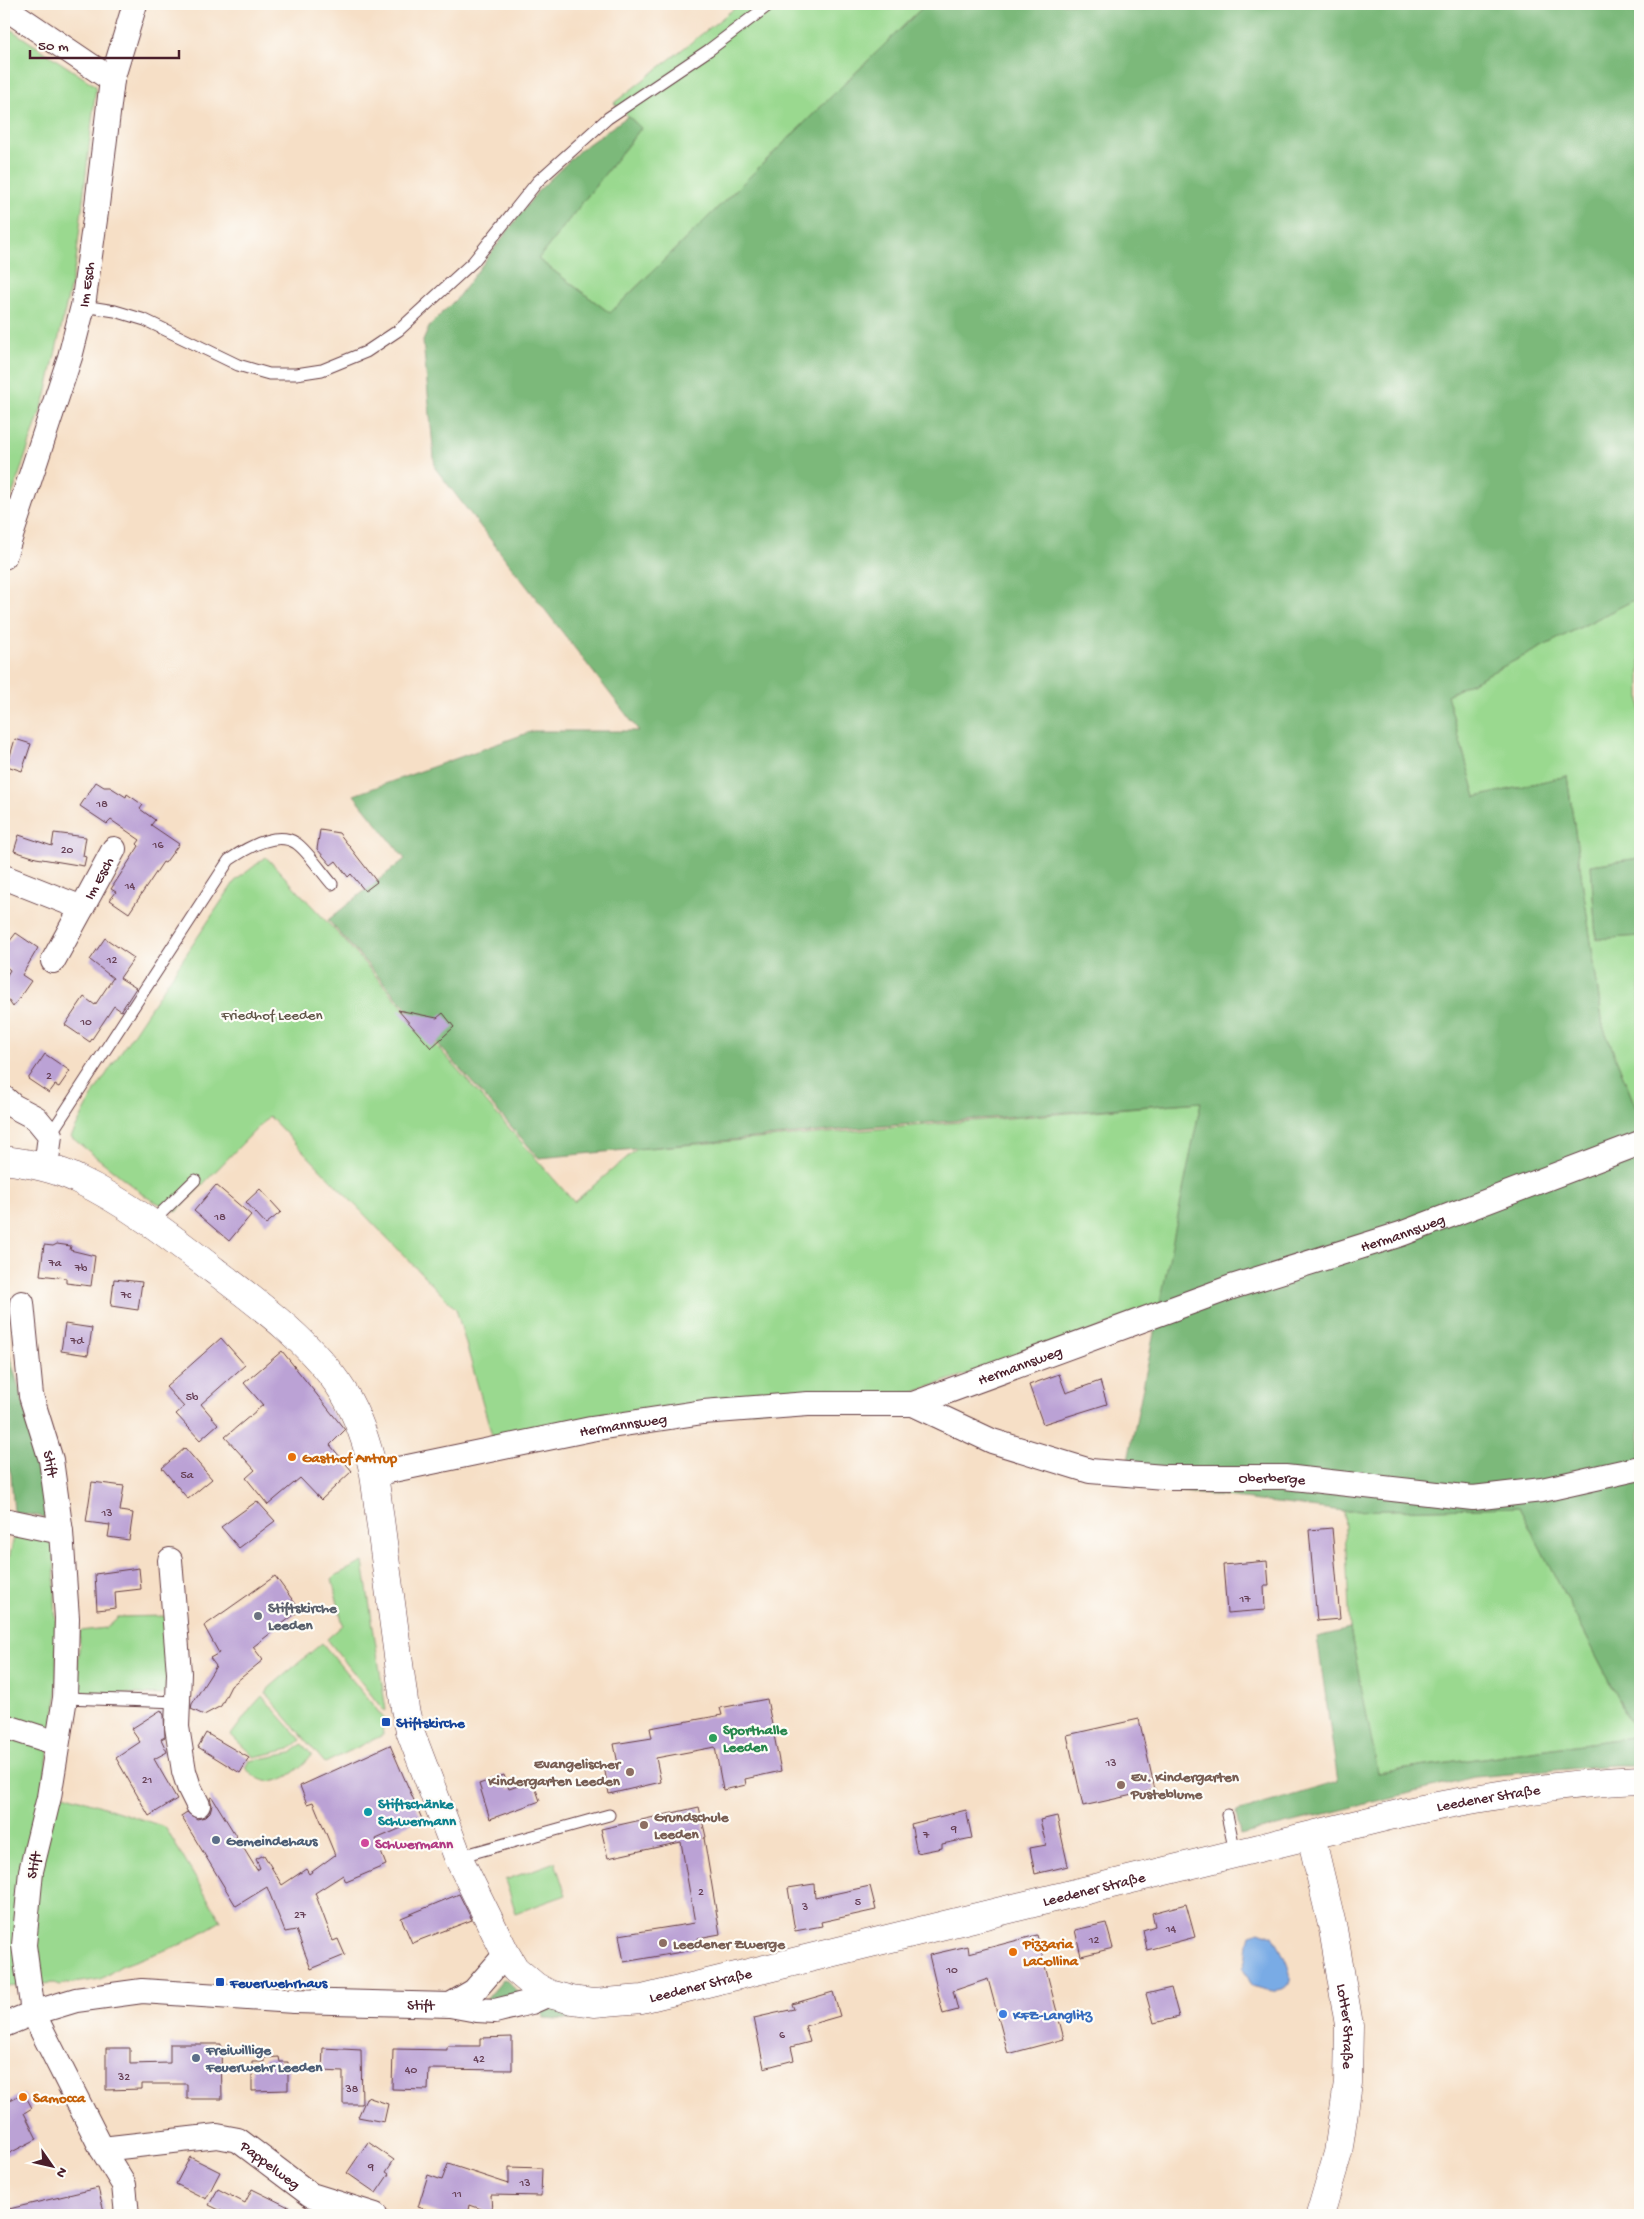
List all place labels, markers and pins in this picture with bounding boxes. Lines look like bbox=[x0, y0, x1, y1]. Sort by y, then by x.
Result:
place label: Gasthof Antrup bbox=[302, 1450, 398, 1468]
marker: Gasthof Antrup bbox=[286, 1451, 298, 1463]
place label: Stiftskirche Leeden bbox=[268, 1600, 338, 1635]
marker: Stiftskirche Leeden bbox=[252, 1610, 264, 1622]
place label: Stiftskirche bbox=[396, 1715, 466, 1733]
marker: Stiftskirche bbox=[380, 1716, 392, 1728]
place label: Sporthalle Leeden bbox=[723, 1722, 789, 1757]
marker: Sporthalle Leeden bbox=[707, 1732, 719, 1744]
place label: Evangelischer Kindergarten Leeden bbox=[487, 1756, 622, 1791]
marker: Evangelischer Kindergarten Leeden bbox=[624, 1766, 636, 1778]
place label: Ev. Kindergarten Pusteblume bbox=[1130, 1769, 1240, 1804]
marker: Ev. Kindergarten Pusteblume bbox=[1115, 1779, 1127, 1791]
place label: Stiftschänke Schwermann bbox=[378, 1796, 457, 1831]
marker: Stiftschänke Schwermann bbox=[362, 1806, 374, 1818]
place label: Grundschule Leeden bbox=[654, 1809, 730, 1844]
marker: Grundschule Leeden bbox=[638, 1819, 650, 1831]
place label: Gemeindehaus bbox=[226, 1833, 319, 1851]
marker: Gemeindehaus bbox=[210, 1834, 222, 1846]
place label: Schwermann bbox=[375, 1836, 454, 1854]
marker: Schwermann bbox=[359, 1837, 371, 1849]
place label: Leedener Zwerge bbox=[673, 1936, 786, 1954]
place label: Pizzaria LaCollina bbox=[1022, 1936, 1079, 1971]
marker: Leedener Zwerge bbox=[657, 1937, 669, 1949]
marker: Pizzaria LaCollina bbox=[1007, 1946, 1019, 1958]
place label: Feuerwehrhaus bbox=[229, 1975, 329, 1993]
marker: Feuerwehrhaus bbox=[214, 1976, 226, 1988]
place label: KFZ-Langlitz bbox=[1012, 2007, 1094, 2025]
marker: KFZ-Langlitz bbox=[997, 2008, 1009, 2020]
place label: Freiwillige Feuerwehr Leeden bbox=[205, 2042, 323, 2077]
marker: Freiwillige Feuerwehr Leeden bbox=[190, 2052, 202, 2064]
place label: Samocca bbox=[33, 2090, 86, 2108]
marker: Samocca bbox=[17, 2091, 29, 2103]

